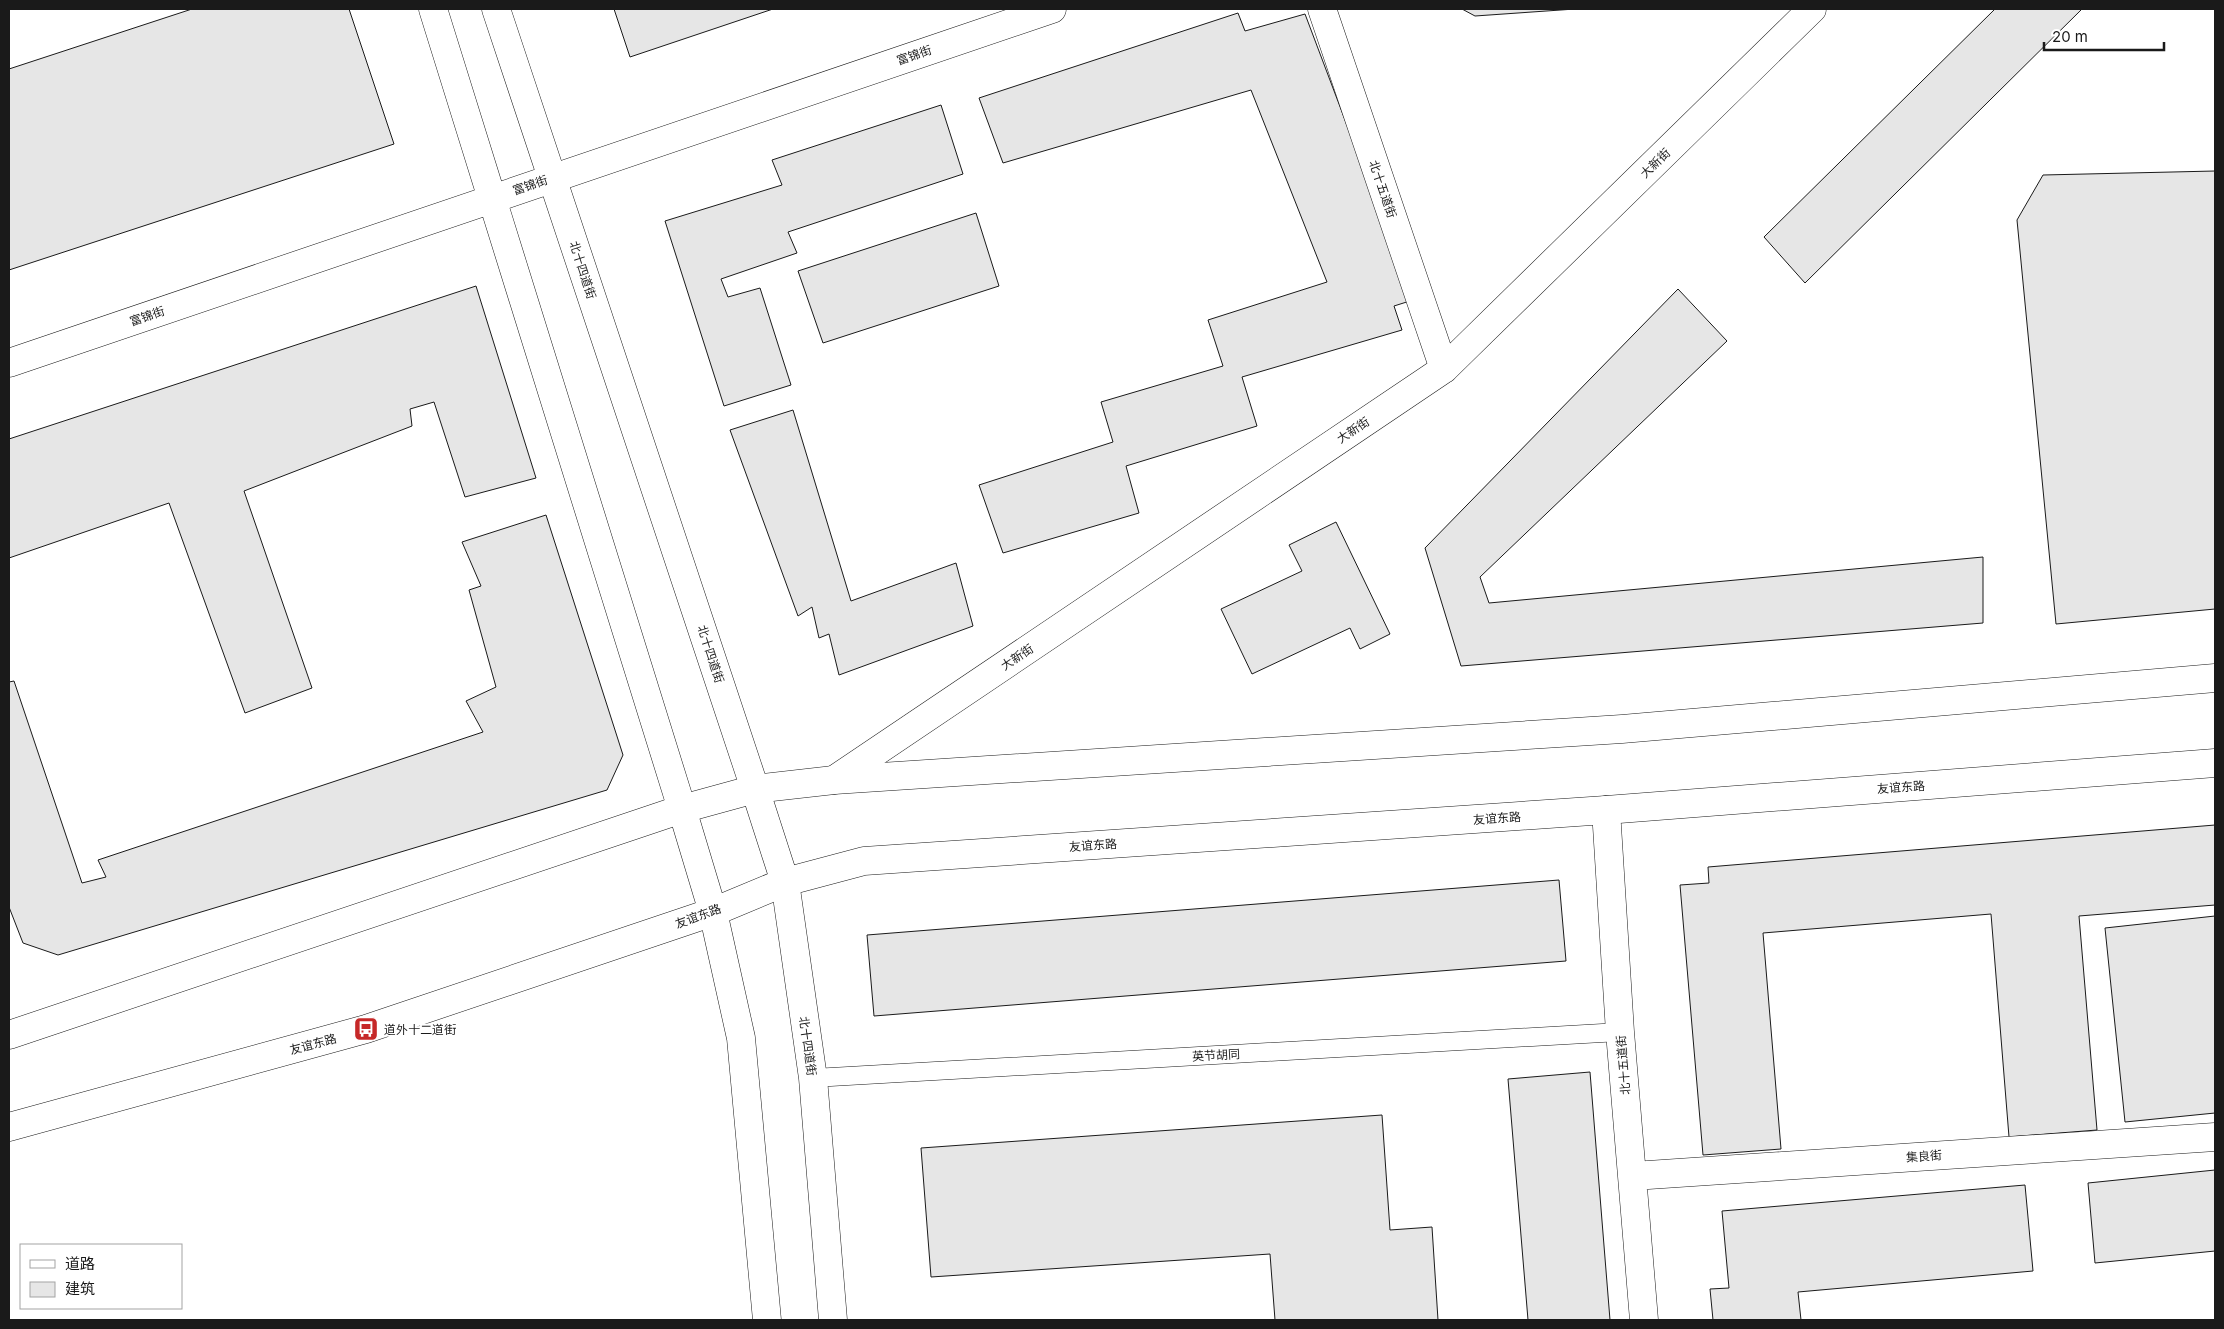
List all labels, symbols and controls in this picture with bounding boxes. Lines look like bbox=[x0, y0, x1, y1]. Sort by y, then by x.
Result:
scale bar bbox=[2044, 20, 2164, 52]
text: 20 m bbox=[2052, 27, 2088, 46]
street label: 富锦街 bbox=[895, 42, 933, 68]
street label: 大新街 bbox=[1637, 145, 1673, 181]
street label: 北十五道街 bbox=[1366, 158, 1400, 220]
street label: 富锦街 bbox=[511, 172, 549, 198]
street label: 北十四道街 bbox=[567, 239, 599, 301]
street label: 富锦街 bbox=[128, 303, 166, 329]
street label: 大新街 bbox=[1334, 414, 1372, 446]
street label: 北十四道街 bbox=[695, 623, 727, 685]
street label: 大新街 bbox=[998, 641, 1036, 673]
street label: 友谊东路 bbox=[1877, 778, 1925, 796]
street label: 友谊东路 bbox=[1473, 809, 1521, 827]
street label: 友谊东路 bbox=[1069, 836, 1117, 854]
street label: 友谊东路 bbox=[673, 901, 723, 931]
street label: 北十四道街 bbox=[796, 1015, 820, 1077]
bus stop icon: 道外十二道街 bbox=[353, 1016, 379, 1042]
place label: 道外十二道街 bbox=[384, 1022, 456, 1037]
street label: 友谊东路 bbox=[288, 1031, 338, 1057]
street label: 北十五道街 bbox=[1613, 1034, 1633, 1096]
street label: 英节胡同 bbox=[1192, 1046, 1240, 1064]
street label: 集良街 bbox=[1906, 1147, 1942, 1165]
legend bbox=[20, 1244, 182, 1309]
text: 道路 bbox=[65, 1254, 95, 1273]
text: 建筑 bbox=[65, 1279, 95, 1298]

